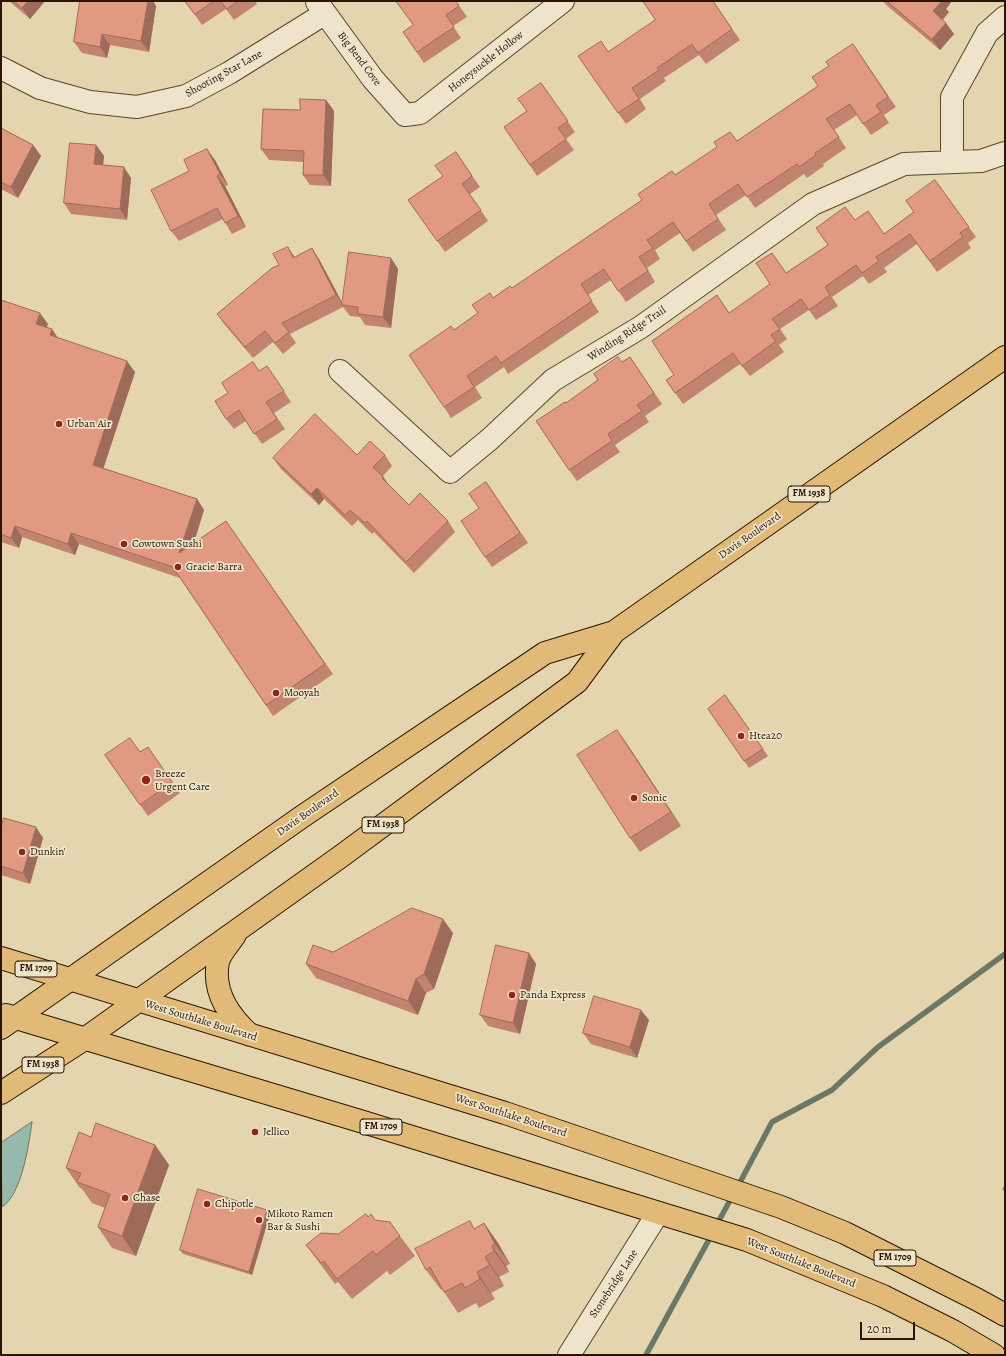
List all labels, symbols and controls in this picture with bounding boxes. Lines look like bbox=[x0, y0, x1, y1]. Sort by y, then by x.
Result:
street label: Big Bend Cove bbox=[334, 29, 384, 89]
street label: Honeysuckle Hollow bbox=[446, 29, 526, 95]
street label: Shooting Star Lane bbox=[183, 47, 265, 101]
street label: Winding Ridge Trail bbox=[585, 304, 669, 364]
place label: Urban Air bbox=[67, 417, 111, 431]
marker: Urban Air bbox=[54, 419, 64, 429]
road number: FM 1938 bbox=[788, 486, 830, 502]
street label: Davis Boulevard bbox=[716, 510, 784, 562]
place label: Cowtown Sushi bbox=[132, 537, 202, 551]
marker: Cowtown Sushi bbox=[119, 539, 129, 549]
place label: Gracie Barra bbox=[186, 560, 242, 574]
marker: Gracie Barra bbox=[173, 562, 183, 572]
place label: Mooyah bbox=[284, 686, 320, 700]
marker: Mooyah bbox=[271, 688, 281, 698]
place label: Htea20 bbox=[749, 729, 782, 743]
marker: Htea20 bbox=[736, 731, 746, 741]
place label: Breeze Urgent Care bbox=[155, 767, 210, 793]
marker: Breeze Urgent Care bbox=[140, 774, 152, 786]
street label: Davis Boulevard bbox=[274, 787, 342, 839]
place label: Sonic bbox=[642, 791, 667, 805]
marker: Sonic bbox=[629, 793, 639, 803]
road number: FM 1938 bbox=[362, 817, 404, 833]
place label: Dunkin' bbox=[30, 845, 65, 859]
marker: Dunkin' bbox=[17, 847, 27, 857]
road number: FM 1709 bbox=[15, 961, 57, 977]
place label: Panda Express bbox=[520, 988, 586, 1002]
marker: Panda Express bbox=[507, 990, 517, 1000]
street label: West Southlake Boulevard bbox=[143, 998, 259, 1044]
road number: FM 1938 bbox=[22, 1057, 64, 1073]
street label: West Southlake Boulevard bbox=[453, 1092, 569, 1140]
road number: FM 1709 bbox=[360, 1119, 402, 1135]
place label: Jellico bbox=[263, 1125, 290, 1139]
marker: Jellico bbox=[250, 1127, 260, 1137]
place label: Chase bbox=[133, 1191, 160, 1205]
marker: Chase bbox=[120, 1193, 130, 1203]
place label: Chipotle bbox=[215, 1197, 253, 1211]
marker: Chipotle bbox=[202, 1199, 212, 1209]
place label: Mikoto Ramen Bar & Sushi bbox=[267, 1207, 333, 1233]
marker: Mikoto Ramen Bar & Sushi bbox=[254, 1215, 264, 1225]
street label: West Southlake Boulevard bbox=[744, 1235, 858, 1291]
street label: Stonebridge Lane bbox=[587, 1247, 641, 1321]
road number: FM 1709 bbox=[874, 1250, 916, 1266]
scale bar bbox=[862, 1314, 917, 1340]
text: 20 m bbox=[867, 1321, 891, 1337]

